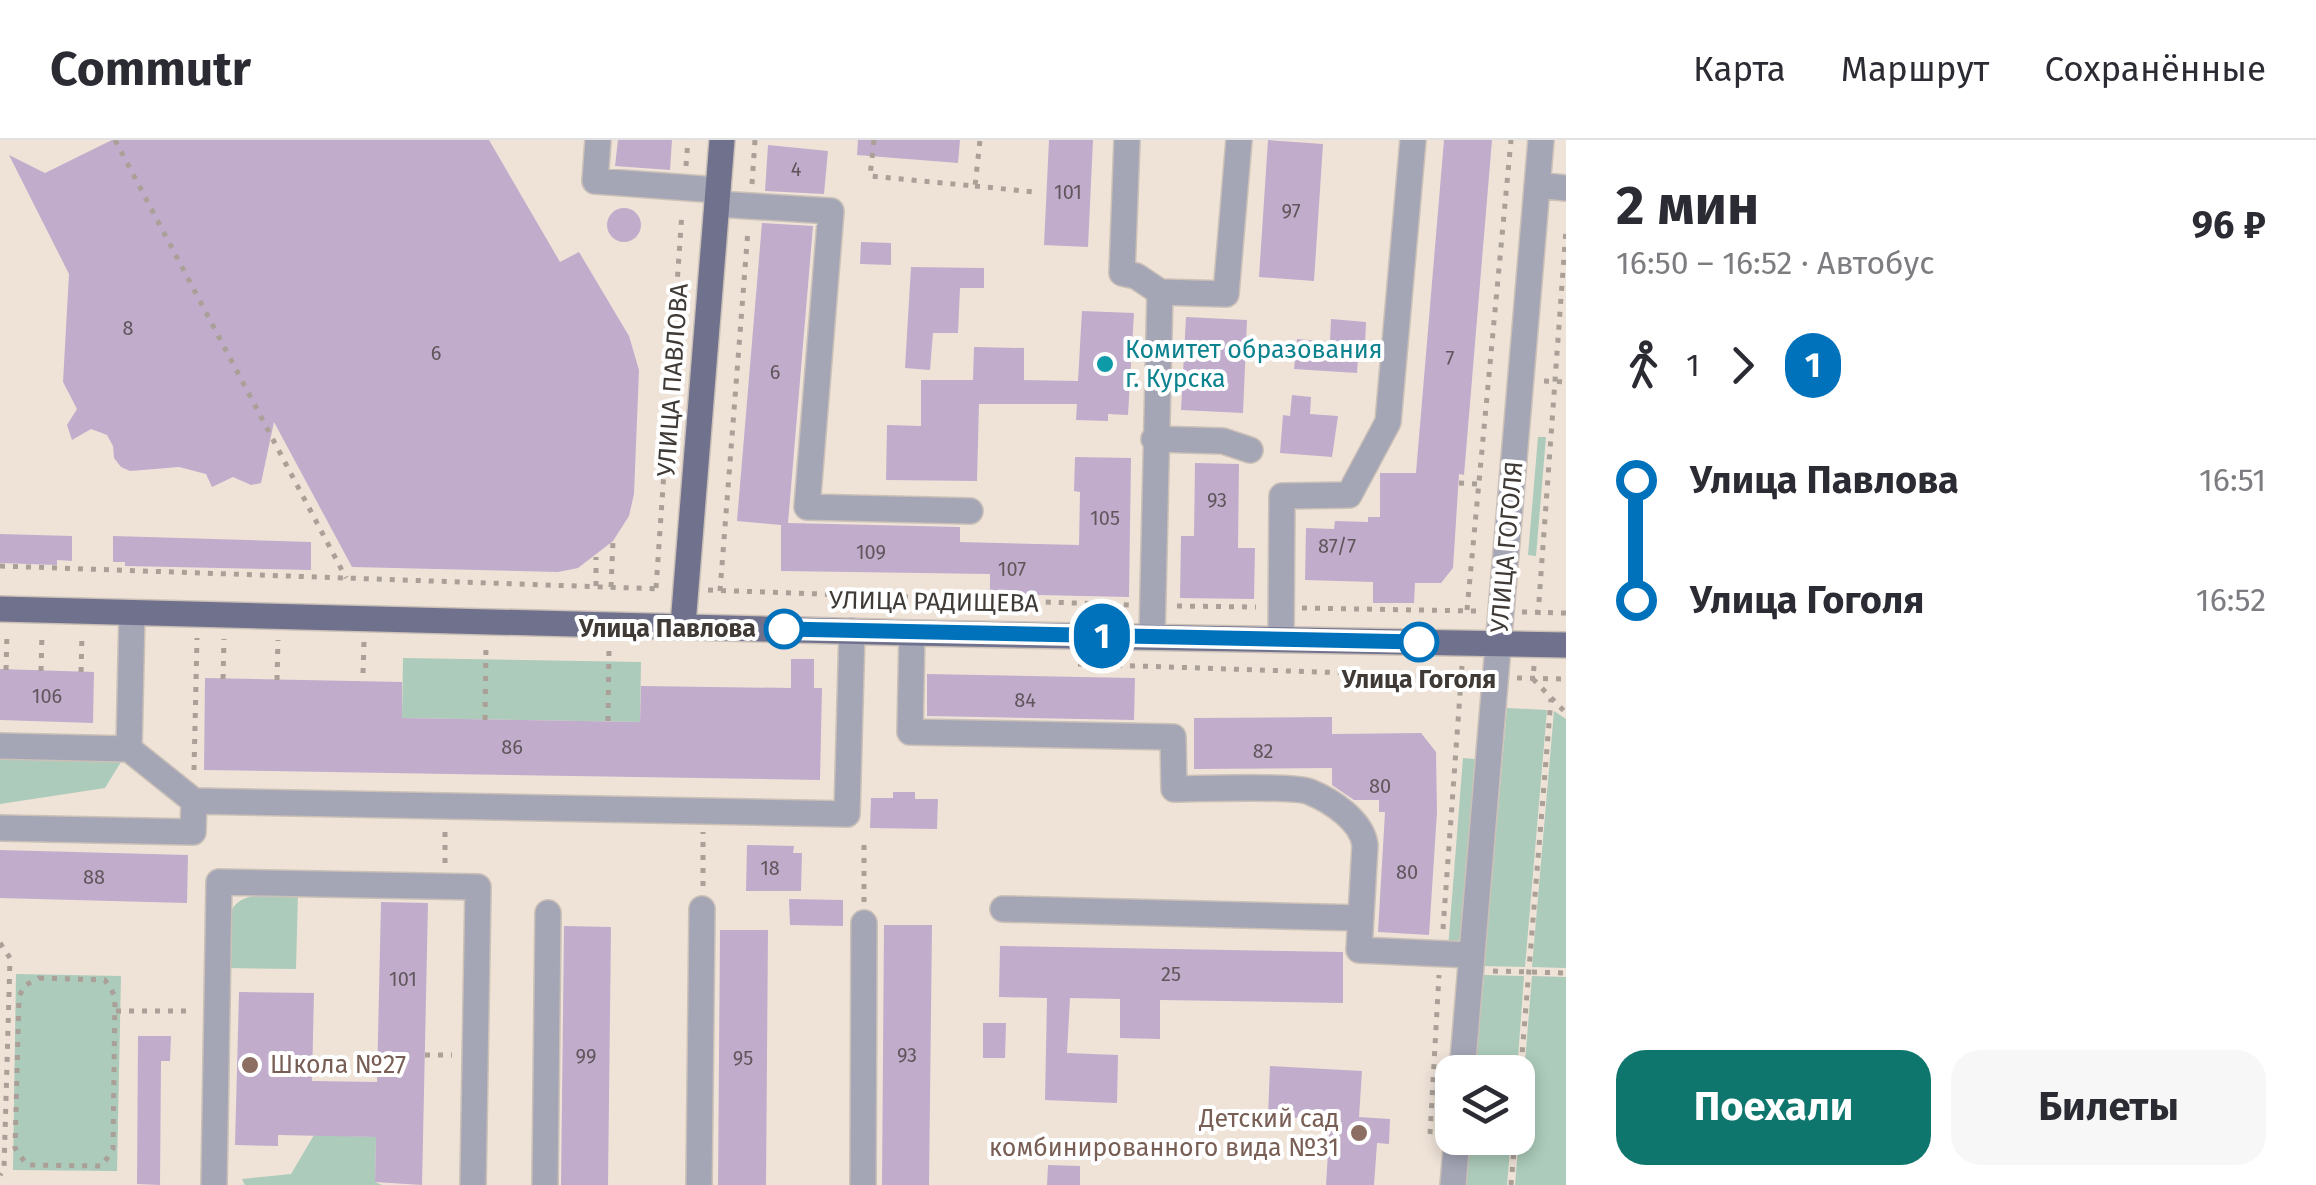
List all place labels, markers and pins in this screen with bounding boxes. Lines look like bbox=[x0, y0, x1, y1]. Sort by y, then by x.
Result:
place label: Комитет образования г. Курска bbox=[1125, 335, 1383, 394]
marker: Комитет образования г. Курска bbox=[1094, 353, 1116, 375]
marker: Улица Павлова bbox=[765, 610, 803, 648]
place label: Улица Павлова bbox=[578, 614, 756, 644]
marker: Улица Гоголя bbox=[1400, 623, 1438, 661]
place label: Улица Гоголя bbox=[1341, 665, 1496, 695]
place label: Школа №27 bbox=[270, 1050, 406, 1080]
marker: Школа №27 bbox=[239, 1054, 261, 1076]
place label: Детский сад комбинированного вида №31 bbox=[989, 1104, 1339, 1163]
marker: Детский сад комбинированного вида №31 bbox=[1348, 1122, 1370, 1144]

